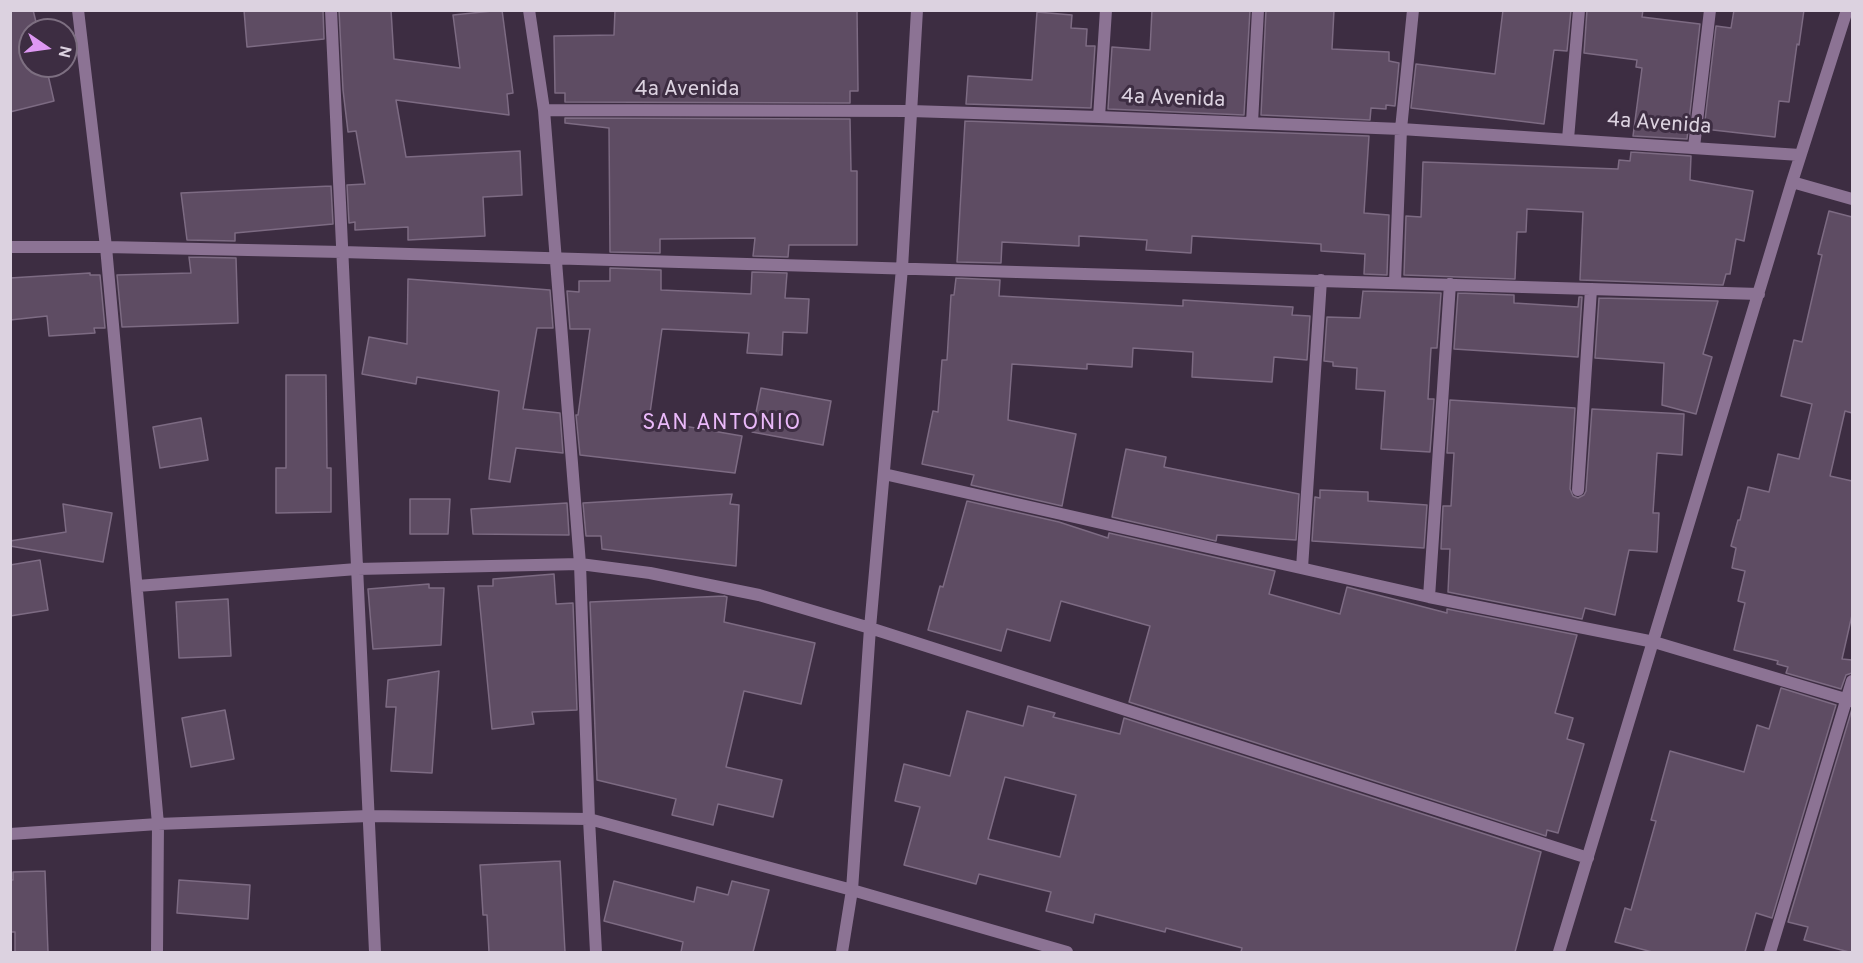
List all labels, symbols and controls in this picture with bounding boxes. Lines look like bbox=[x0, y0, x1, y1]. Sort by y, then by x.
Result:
north arrow bbox=[18, 18, 78, 78]
text: N bbox=[53, 44, 75, 59]
street label: 4a Avenida bbox=[635, 78, 739, 104]
street label: 4a Avenida bbox=[1120, 86, 1226, 114]
street label: 4a Avenida bbox=[1606, 109, 1712, 141]
district label: SAN ANTONIO bbox=[642, 412, 802, 438]

